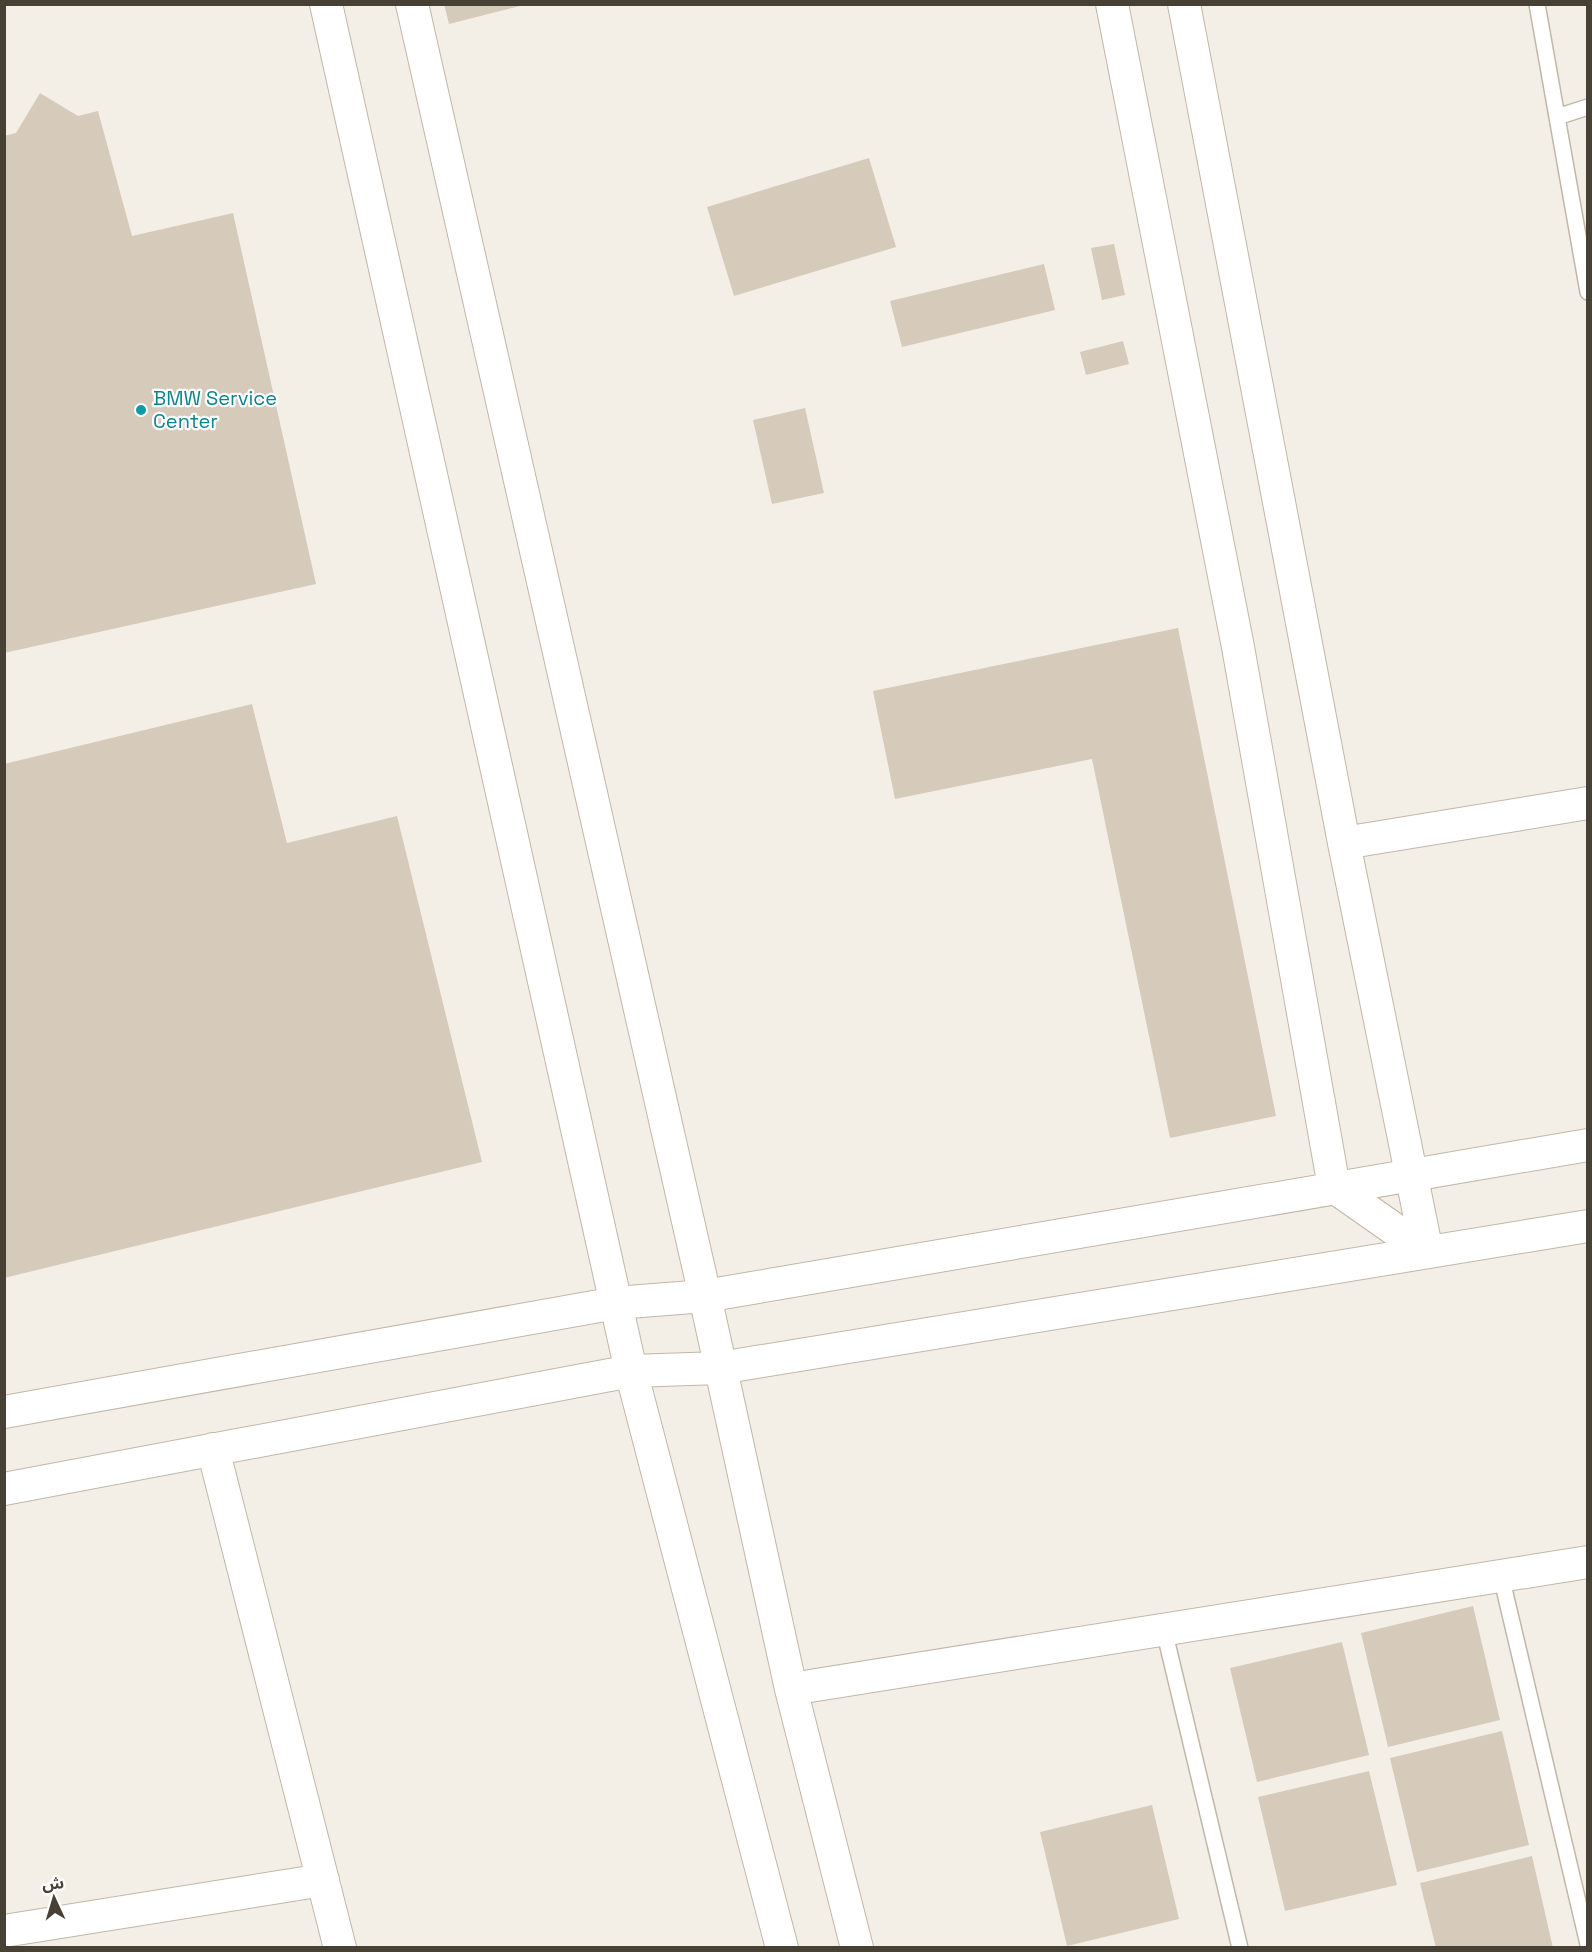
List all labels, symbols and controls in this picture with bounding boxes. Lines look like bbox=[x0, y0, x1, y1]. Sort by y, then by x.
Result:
place label: BMW Service Center bbox=[153, 385, 277, 434]
marker: BMW Service Center bbox=[134, 403, 148, 417]
north arrow bbox=[24, 1868, 84, 1928]
text: ش bbox=[41, 1872, 65, 1895]

